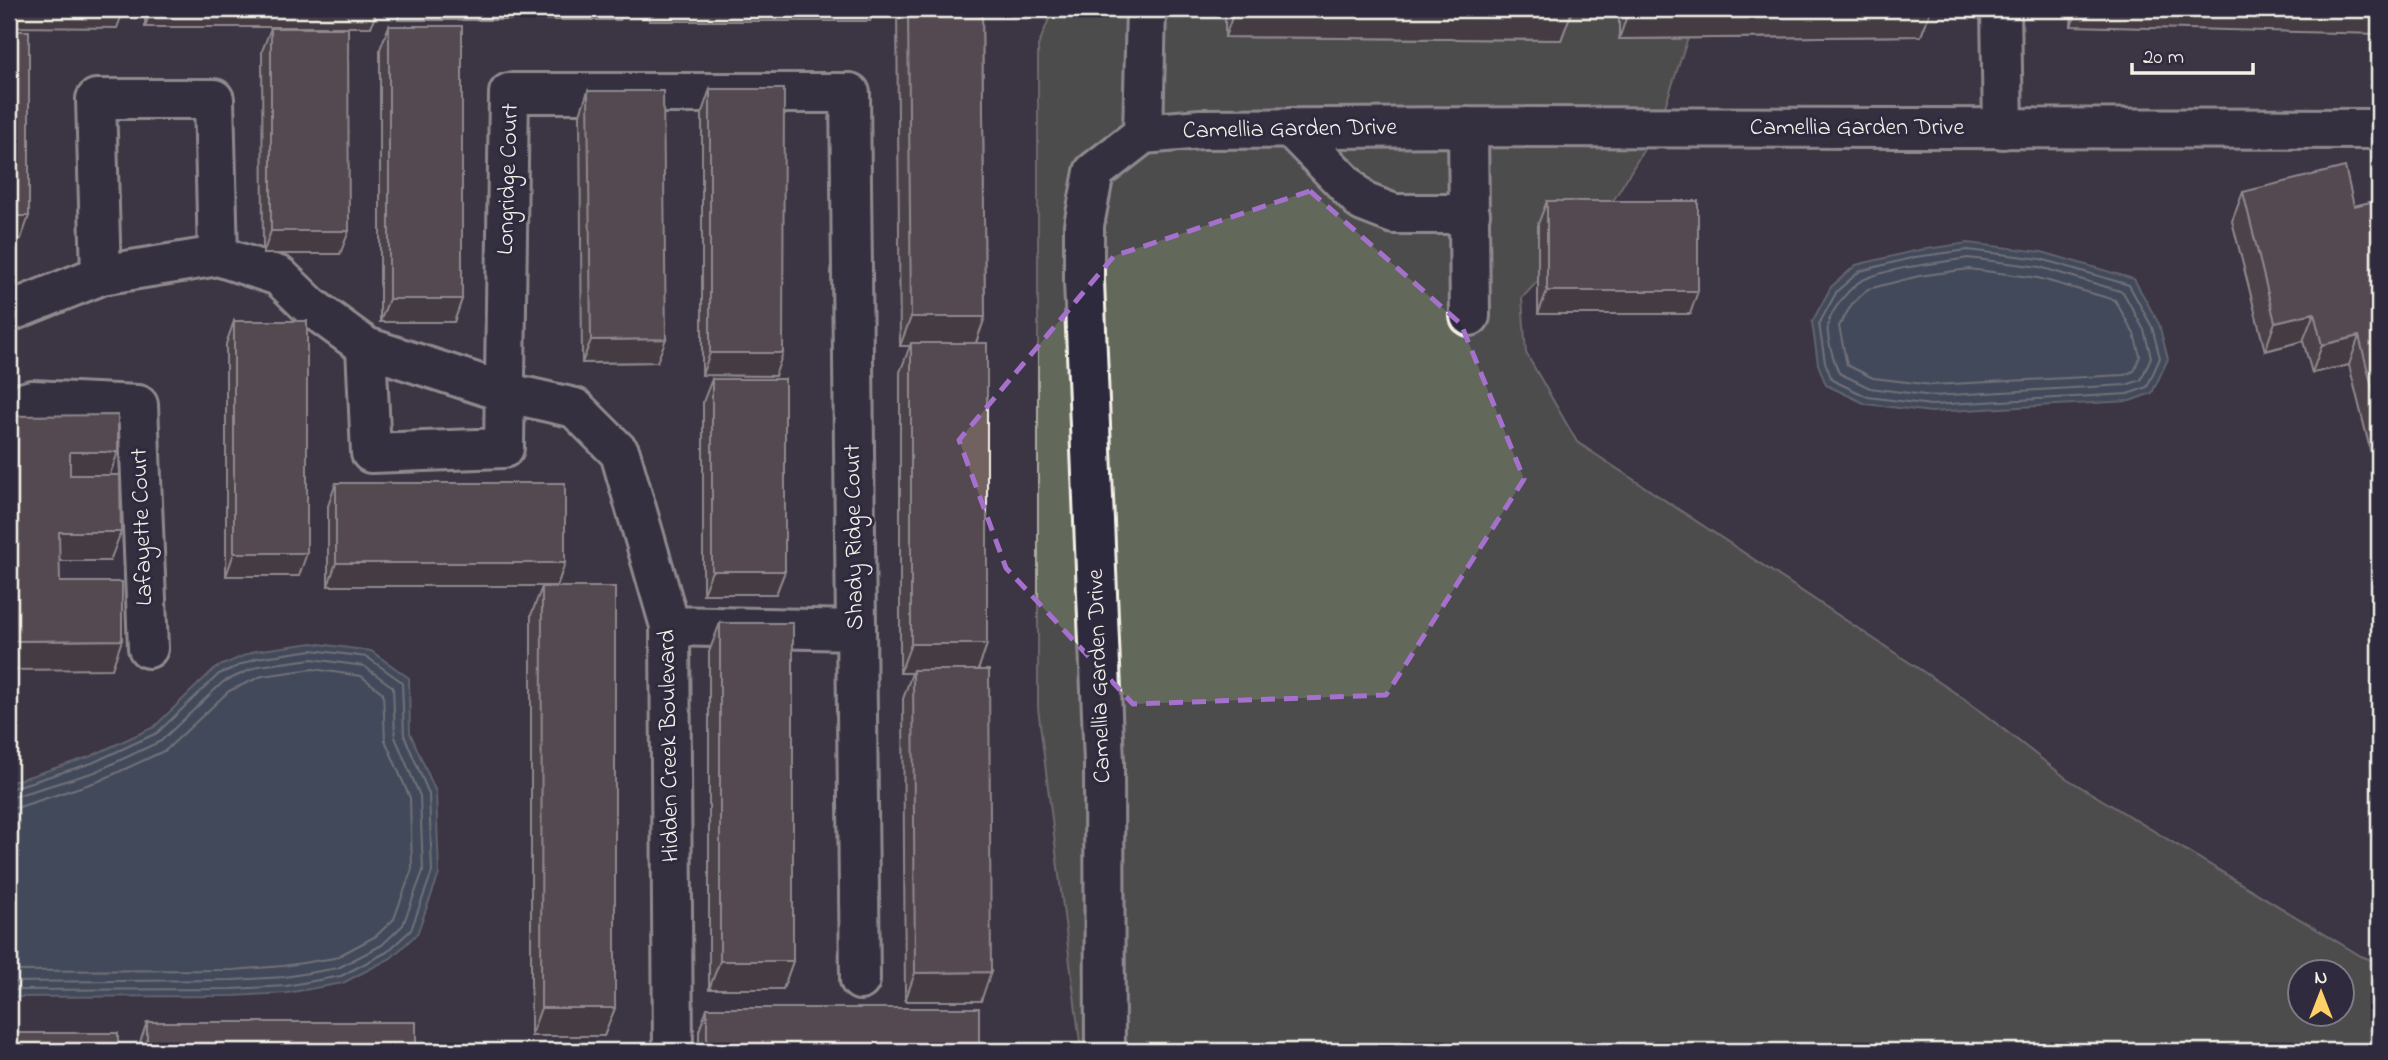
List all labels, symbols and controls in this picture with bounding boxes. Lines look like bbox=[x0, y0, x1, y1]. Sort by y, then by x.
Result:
scale bar bbox=[2132, 32, 2253, 76]
text: 20 m bbox=[2143, 43, 2184, 73]
street label: Longridge Court bbox=[489, 103, 529, 255]
street label: Camellia Garden Drive bbox=[1182, 111, 1398, 149]
street label: Camellia Garden Drive bbox=[1750, 111, 1964, 146]
street label: Shady Ridge Court bbox=[836, 444, 875, 630]
street label: Lafayette Court bbox=[123, 448, 164, 606]
street label: Camellia Garden Drive bbox=[1079, 568, 1121, 784]
street label: Hidden Creek Boulevard bbox=[650, 629, 690, 863]
north arrow bbox=[2286, 958, 2356, 1028]
text: N bbox=[2315, 965, 2328, 992]

